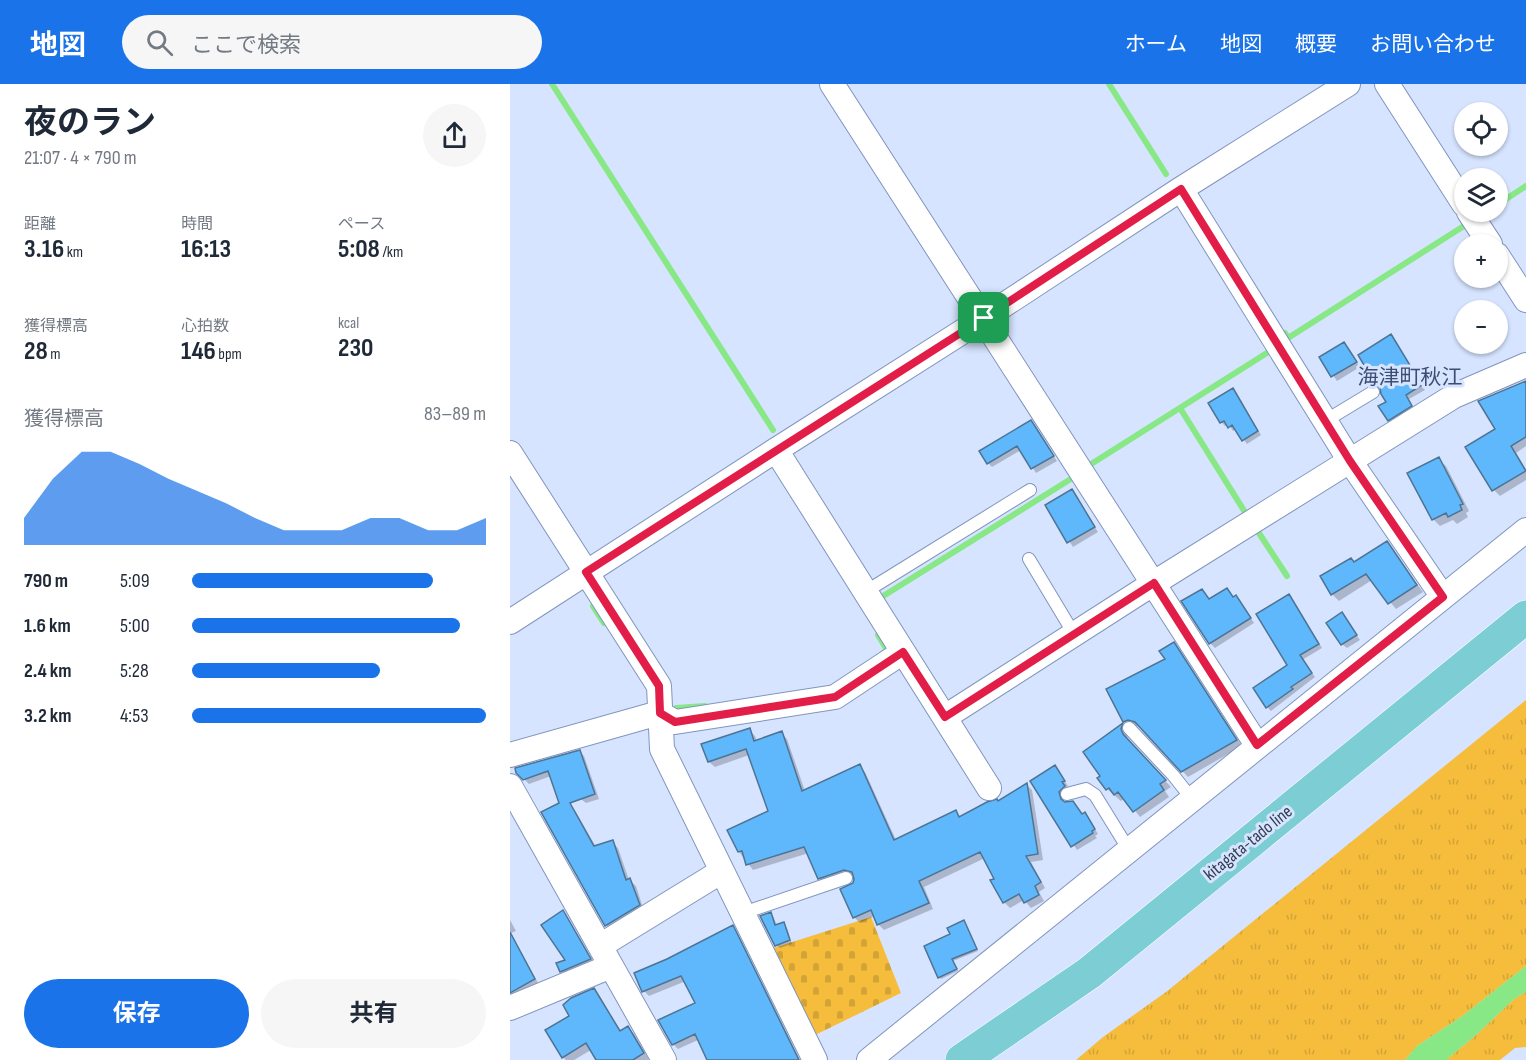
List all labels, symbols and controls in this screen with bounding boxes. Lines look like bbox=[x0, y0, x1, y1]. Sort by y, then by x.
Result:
search box bbox=[122, 15, 542, 69]
icon: search bbox=[143, 26, 176, 59]
text: 地図 bbox=[30, 29, 86, 62]
text: ここで検索 bbox=[191, 32, 301, 59]
text: ホーム bbox=[1125, 32, 1187, 57]
text: 地図 bbox=[1220, 32, 1262, 57]
text: 概要 bbox=[1295, 32, 1337, 57]
text: お問い合わせ bbox=[1370, 32, 1496, 57]
map controls bbox=[1454, 102, 1508, 354]
button: locate bbox=[1454, 102, 1508, 156]
text: 夜のラン bbox=[24, 103, 156, 143]
button: share bbox=[423, 104, 486, 167]
text: 21:07 · 4 × 790 m bbox=[24, 146, 137, 170]
button: layers bbox=[1454, 168, 1508, 222]
text: 距離 bbox=[24, 215, 56, 234]
text: 時間 bbox=[181, 215, 213, 234]
text: ペース bbox=[338, 215, 385, 234]
text: 3.16 bbox=[24, 234, 64, 265]
text: 16:13 bbox=[181, 234, 231, 265]
text: 5:08 bbox=[338, 234, 380, 265]
button: + bbox=[1454, 234, 1508, 288]
text: km bbox=[64, 243, 83, 262]
text: /km bbox=[380, 243, 403, 262]
pin bbox=[958, 292, 1009, 343]
button: − bbox=[1454, 300, 1508, 354]
icon: arrive bbox=[967, 301, 1000, 334]
text: kcal bbox=[338, 314, 359, 333]
text: 獲得標高 bbox=[24, 317, 88, 336]
text: 心拍数 bbox=[181, 317, 229, 336]
text: 230 bbox=[338, 333, 373, 364]
text: 28 bbox=[24, 336, 48, 367]
text: 146 bbox=[181, 336, 216, 367]
text: m bbox=[48, 345, 61, 364]
text: bpm bbox=[216, 345, 242, 364]
district label: 海津町秋江 bbox=[1358, 365, 1463, 390]
text: 83–89 m bbox=[424, 402, 486, 426]
text: 獲得標高 bbox=[24, 407, 104, 431]
text: 790 m bbox=[24, 569, 68, 593]
text: 5:09 bbox=[120, 569, 150, 593]
text: 1.6 km bbox=[24, 614, 71, 638]
text: 5:00 bbox=[120, 614, 150, 638]
text: 2.4 km bbox=[24, 659, 72, 683]
text: 5:28 bbox=[120, 659, 149, 683]
text: 3.2 km bbox=[24, 704, 72, 728]
text: 4:53 bbox=[120, 704, 149, 728]
street label: kitagata-tado line bbox=[1200, 801, 1296, 885]
button: 保存 bbox=[24, 979, 249, 1048]
button: 共有 bbox=[261, 979, 486, 1048]

